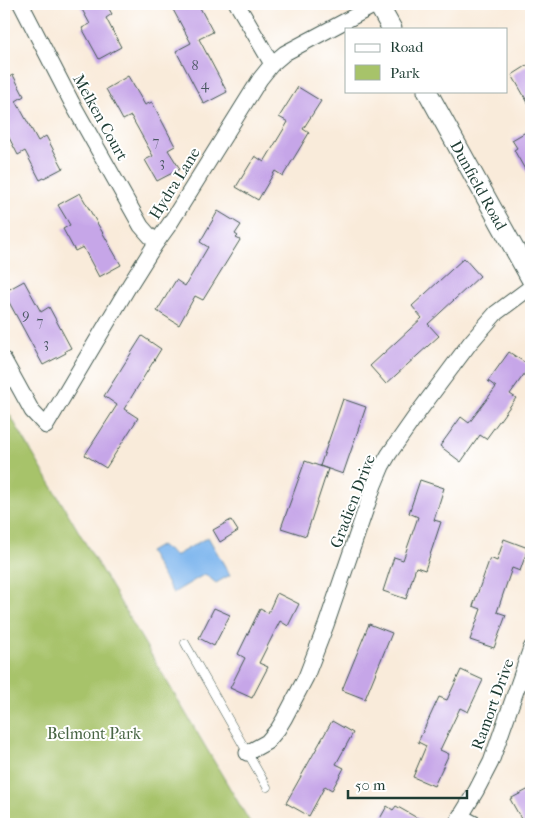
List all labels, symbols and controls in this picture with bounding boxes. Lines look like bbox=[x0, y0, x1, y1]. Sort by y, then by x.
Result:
legend bbox=[345, 28, 508, 92]
text: Road bbox=[390, 38, 424, 56]
house number: 8 bbox=[191, 57, 199, 74]
text: Park bbox=[390, 64, 420, 82]
street label: Melken Court bbox=[69, 71, 132, 164]
house number: 4 bbox=[201, 76, 210, 93]
house number: 7 bbox=[153, 133, 160, 150]
street label: Dunfield Road bbox=[446, 137, 511, 234]
street label: Hydra Lane bbox=[145, 144, 204, 223]
house number: 3 bbox=[159, 154, 165, 171]
house number: 9 bbox=[22, 306, 30, 323]
house number: 7 bbox=[37, 313, 44, 330]
house number: 3 bbox=[43, 335, 49, 352]
street label: Gradien Drive bbox=[326, 452, 379, 551]
street label: Ramort Drive bbox=[467, 656, 518, 752]
park label: Belmont Park bbox=[47, 724, 142, 743]
scale bar bbox=[348, 768, 466, 800]
text: 50 m bbox=[355, 776, 386, 794]

